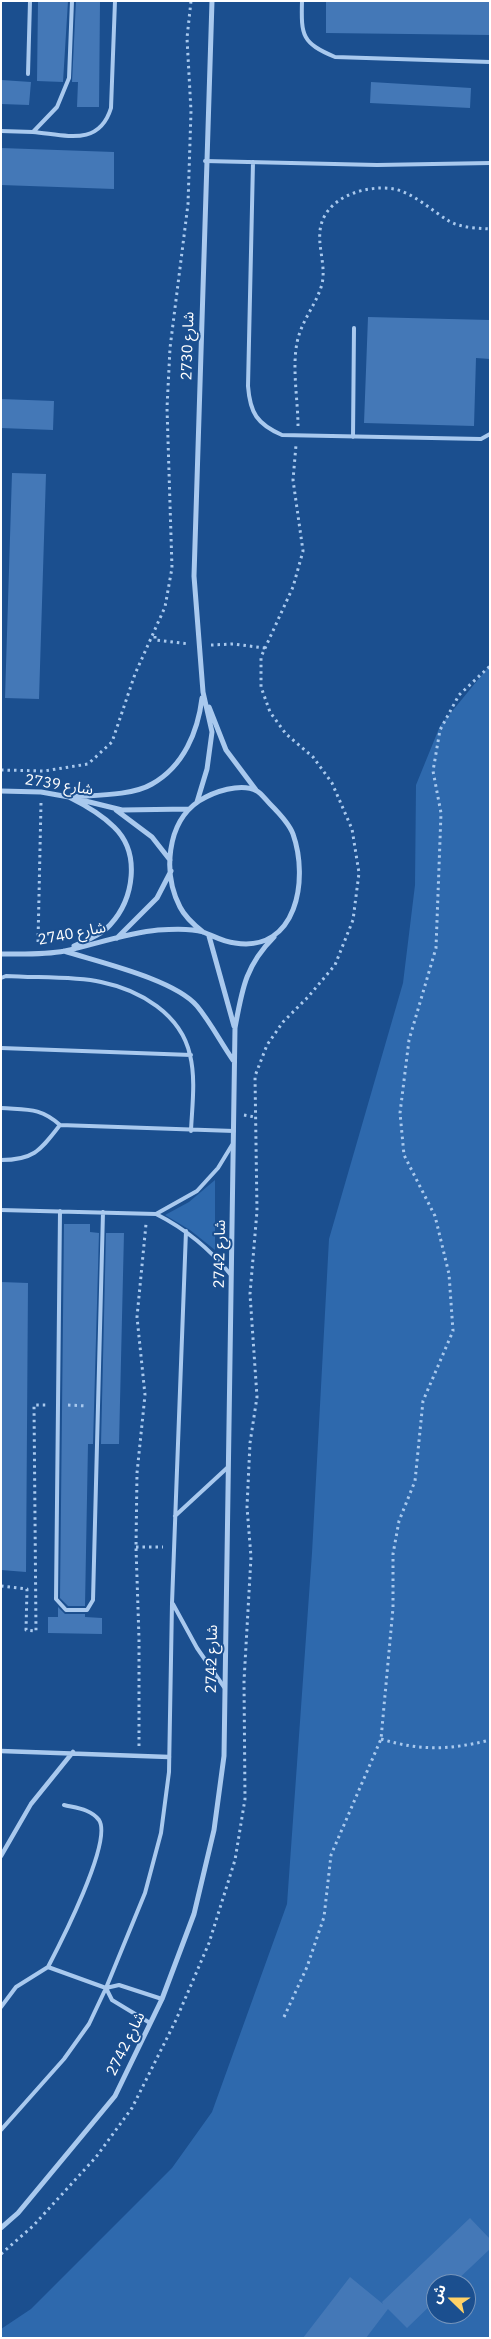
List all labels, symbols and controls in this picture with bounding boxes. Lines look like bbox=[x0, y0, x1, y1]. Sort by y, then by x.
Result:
street label: شارع 2730 bbox=[178, 311, 198, 381]
street label: شارع 2739 bbox=[24, 771, 94, 799]
street label: شارع 2740 bbox=[37, 919, 107, 949]
street label: شارع 2742 bbox=[210, 1219, 230, 1289]
street label: شارع 2742 bbox=[202, 1624, 222, 1694]
street label: شارع 2742 bbox=[103, 2009, 149, 2079]
north arrow bbox=[426, 2274, 476, 2324]
text: ش bbox=[426, 2281, 450, 2306]

